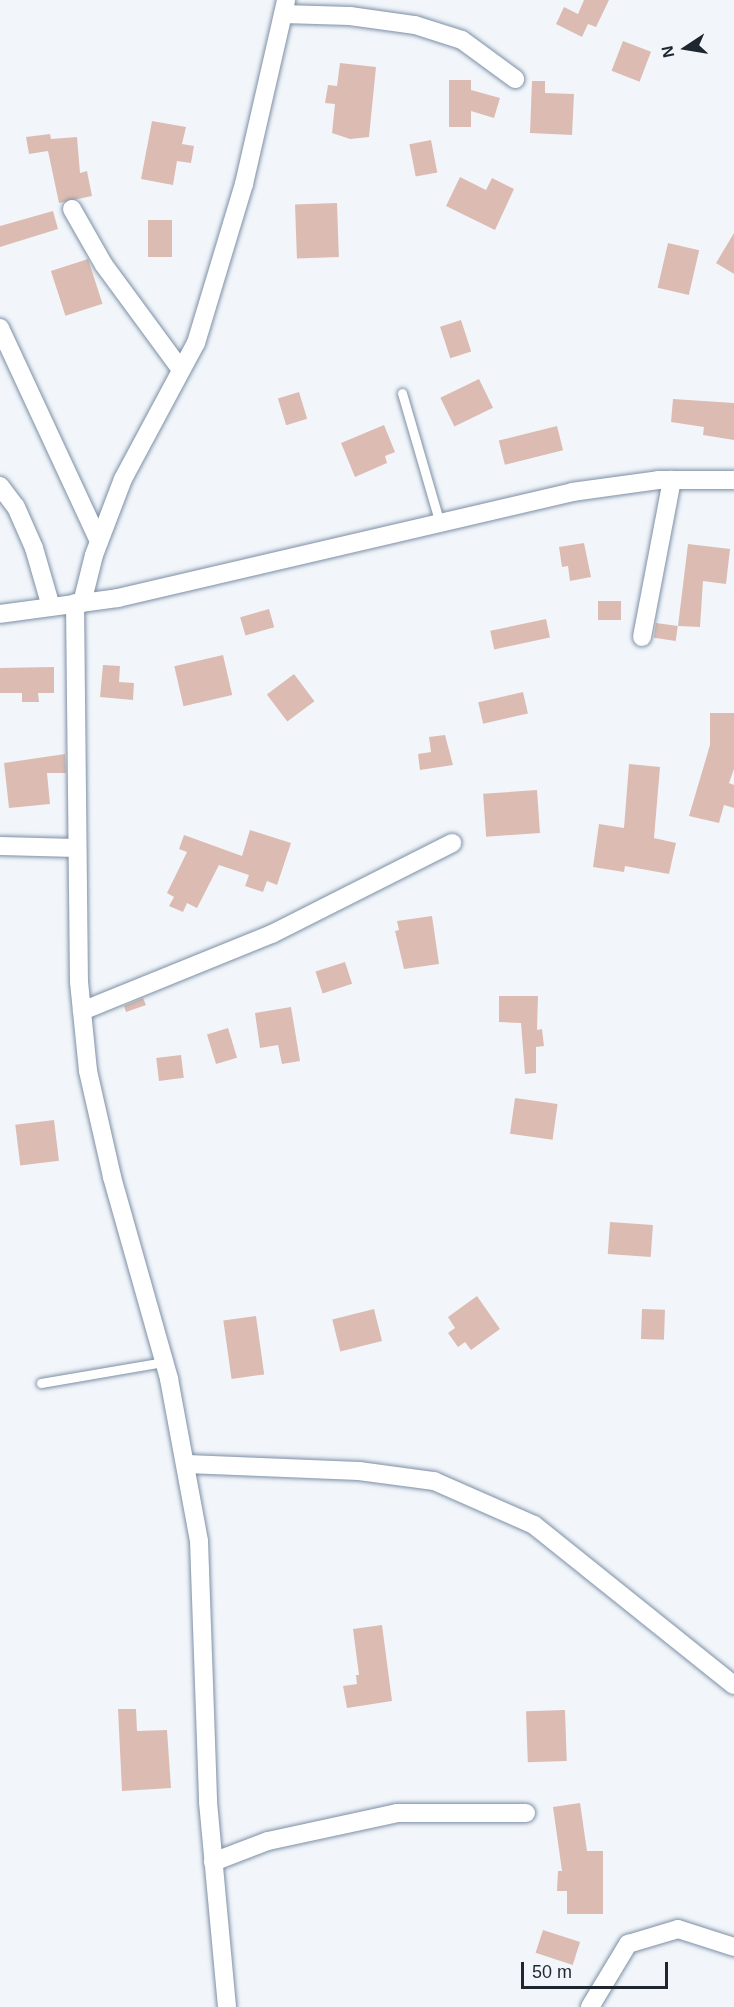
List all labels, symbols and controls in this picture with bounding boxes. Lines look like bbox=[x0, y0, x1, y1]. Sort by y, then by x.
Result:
north arrow bbox=[656, 18, 716, 78]
text: N bbox=[658, 44, 677, 59]
scale bar bbox=[524, 1950, 671, 1988]
text: 50 m bbox=[532, 1962, 572, 1982]

